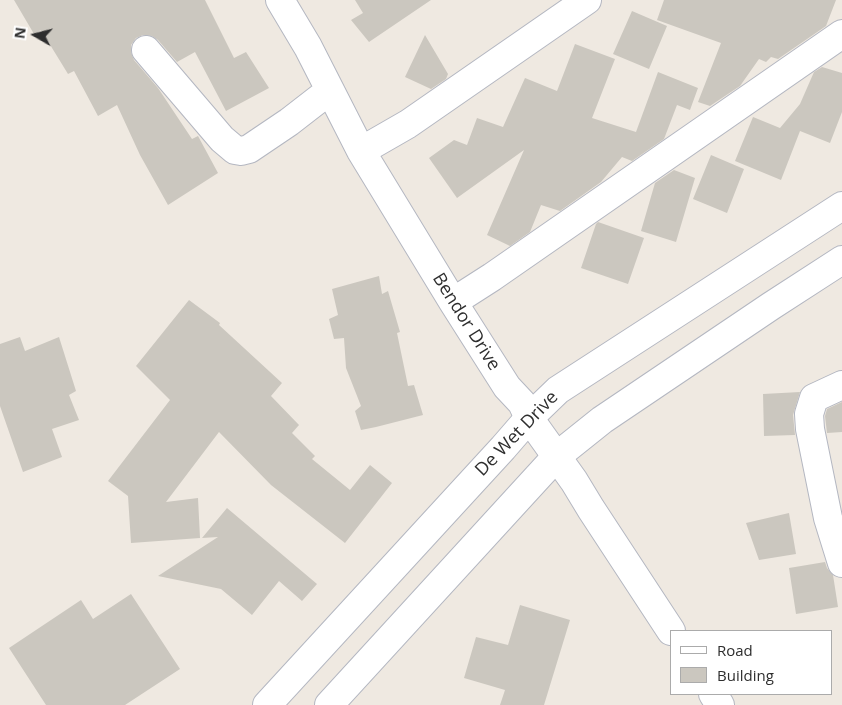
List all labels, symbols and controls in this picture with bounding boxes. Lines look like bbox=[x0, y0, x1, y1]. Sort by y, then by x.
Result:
north arrow bbox=[10, 10, 60, 60]
text: N bbox=[9, 26, 30, 40]
street label: Bendor Drive bbox=[428, 269, 504, 375]
street label: De Wet Drive bbox=[471, 387, 563, 481]
legend bbox=[670, 630, 832, 695]
text: Road bbox=[717, 640, 753, 660]
text: Building bbox=[717, 665, 774, 685]

